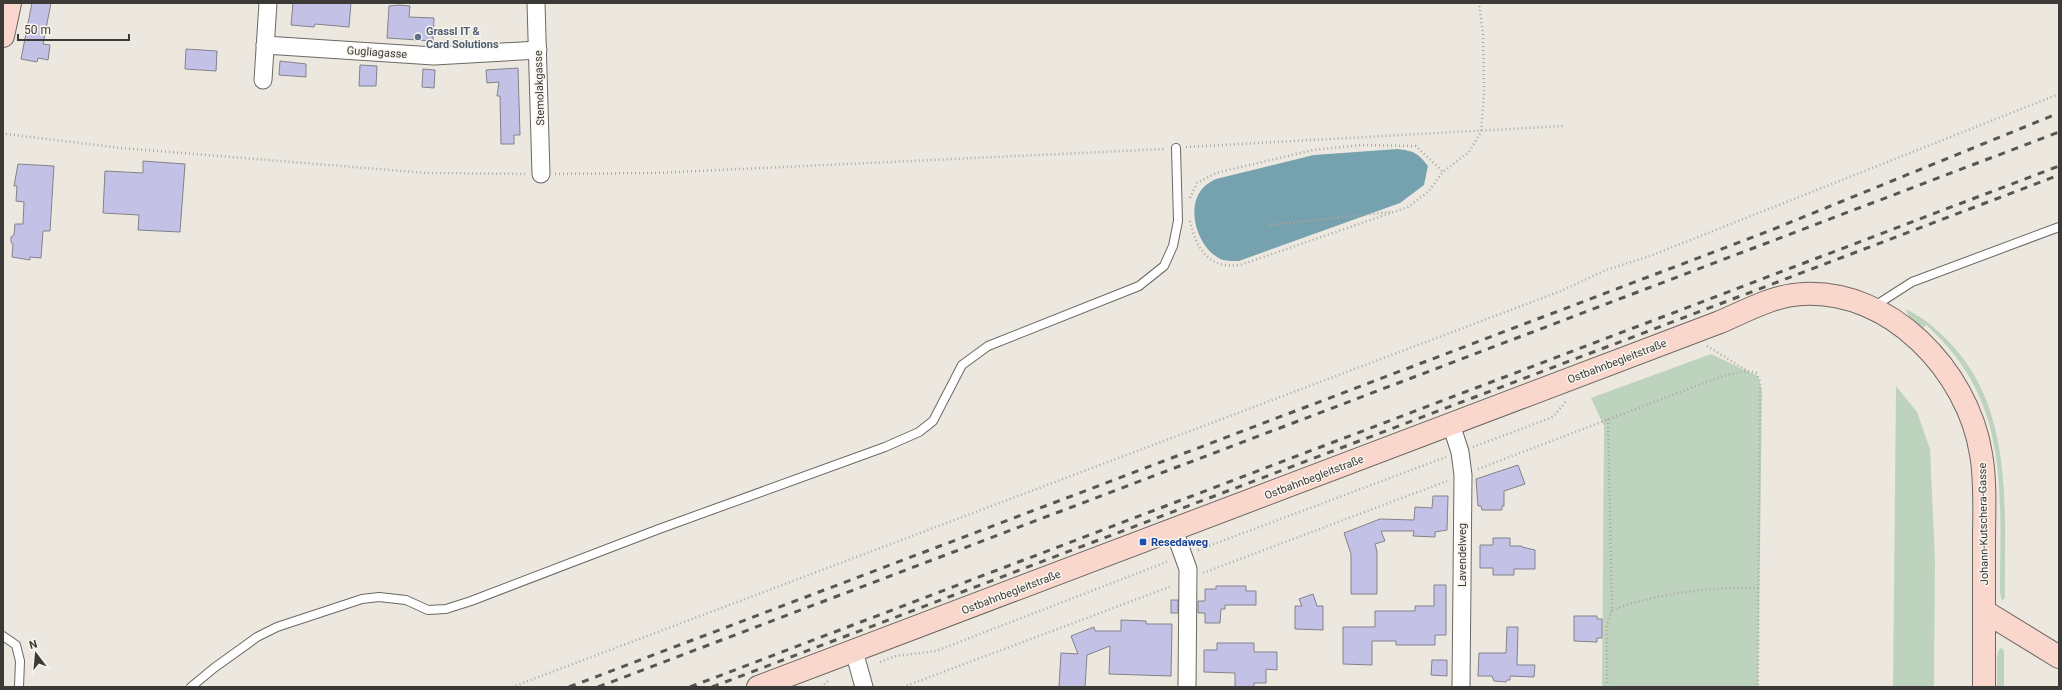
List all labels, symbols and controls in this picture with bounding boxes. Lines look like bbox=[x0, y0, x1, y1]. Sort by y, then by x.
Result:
scale bar bbox=[18, 16, 129, 42]
text: 50 m bbox=[24, 23, 51, 37]
place label: Grassl IT & Card Solutions bbox=[426, 25, 499, 51]
marker: Grassl IT & Card Solutions bbox=[413, 32, 423, 42]
street label: Gugliagasse bbox=[346, 44, 408, 61]
street label: Stemolakgasse bbox=[532, 50, 547, 126]
street label: Ostbahnbegleitstraße bbox=[1566, 336, 1669, 386]
street label: Ostbahnbegleitstraße bbox=[1263, 452, 1366, 502]
street label: Johann-Kutschera-Gasse bbox=[1976, 462, 1991, 585]
street label: Lavendelweg bbox=[1456, 523, 1469, 587]
place label: Resedaweg bbox=[1151, 536, 1208, 549]
marker: Resedaweg bbox=[1138, 537, 1148, 547]
street label: Ostbahnbegleitstraße bbox=[960, 567, 1063, 617]
north arrow bbox=[16, 634, 56, 674]
text: N bbox=[28, 637, 39, 652]

